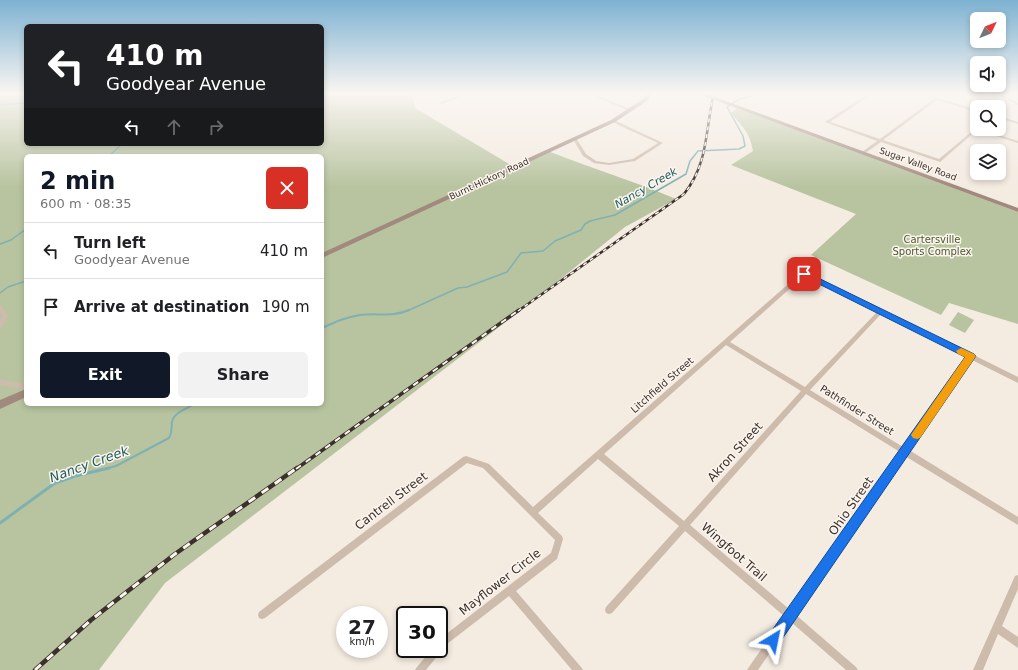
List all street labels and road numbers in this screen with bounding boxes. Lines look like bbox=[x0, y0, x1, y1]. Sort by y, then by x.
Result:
street label: Sugar Valley Road bbox=[878, 145, 958, 183]
street label: Burnt Hickory Road bbox=[448, 156, 530, 202]
street label: Litchfield Street bbox=[628, 355, 696, 415]
street label: Pathfinder Street bbox=[818, 383, 896, 437]
street label: Akron Street bbox=[705, 419, 766, 485]
street label: Cantrell Street bbox=[352, 469, 430, 533]
street label: Ohio Street bbox=[826, 474, 876, 538]
street label: Wingfoot Trail bbox=[698, 520, 770, 584]
street label: Mayflower Circle bbox=[457, 546, 543, 618]

